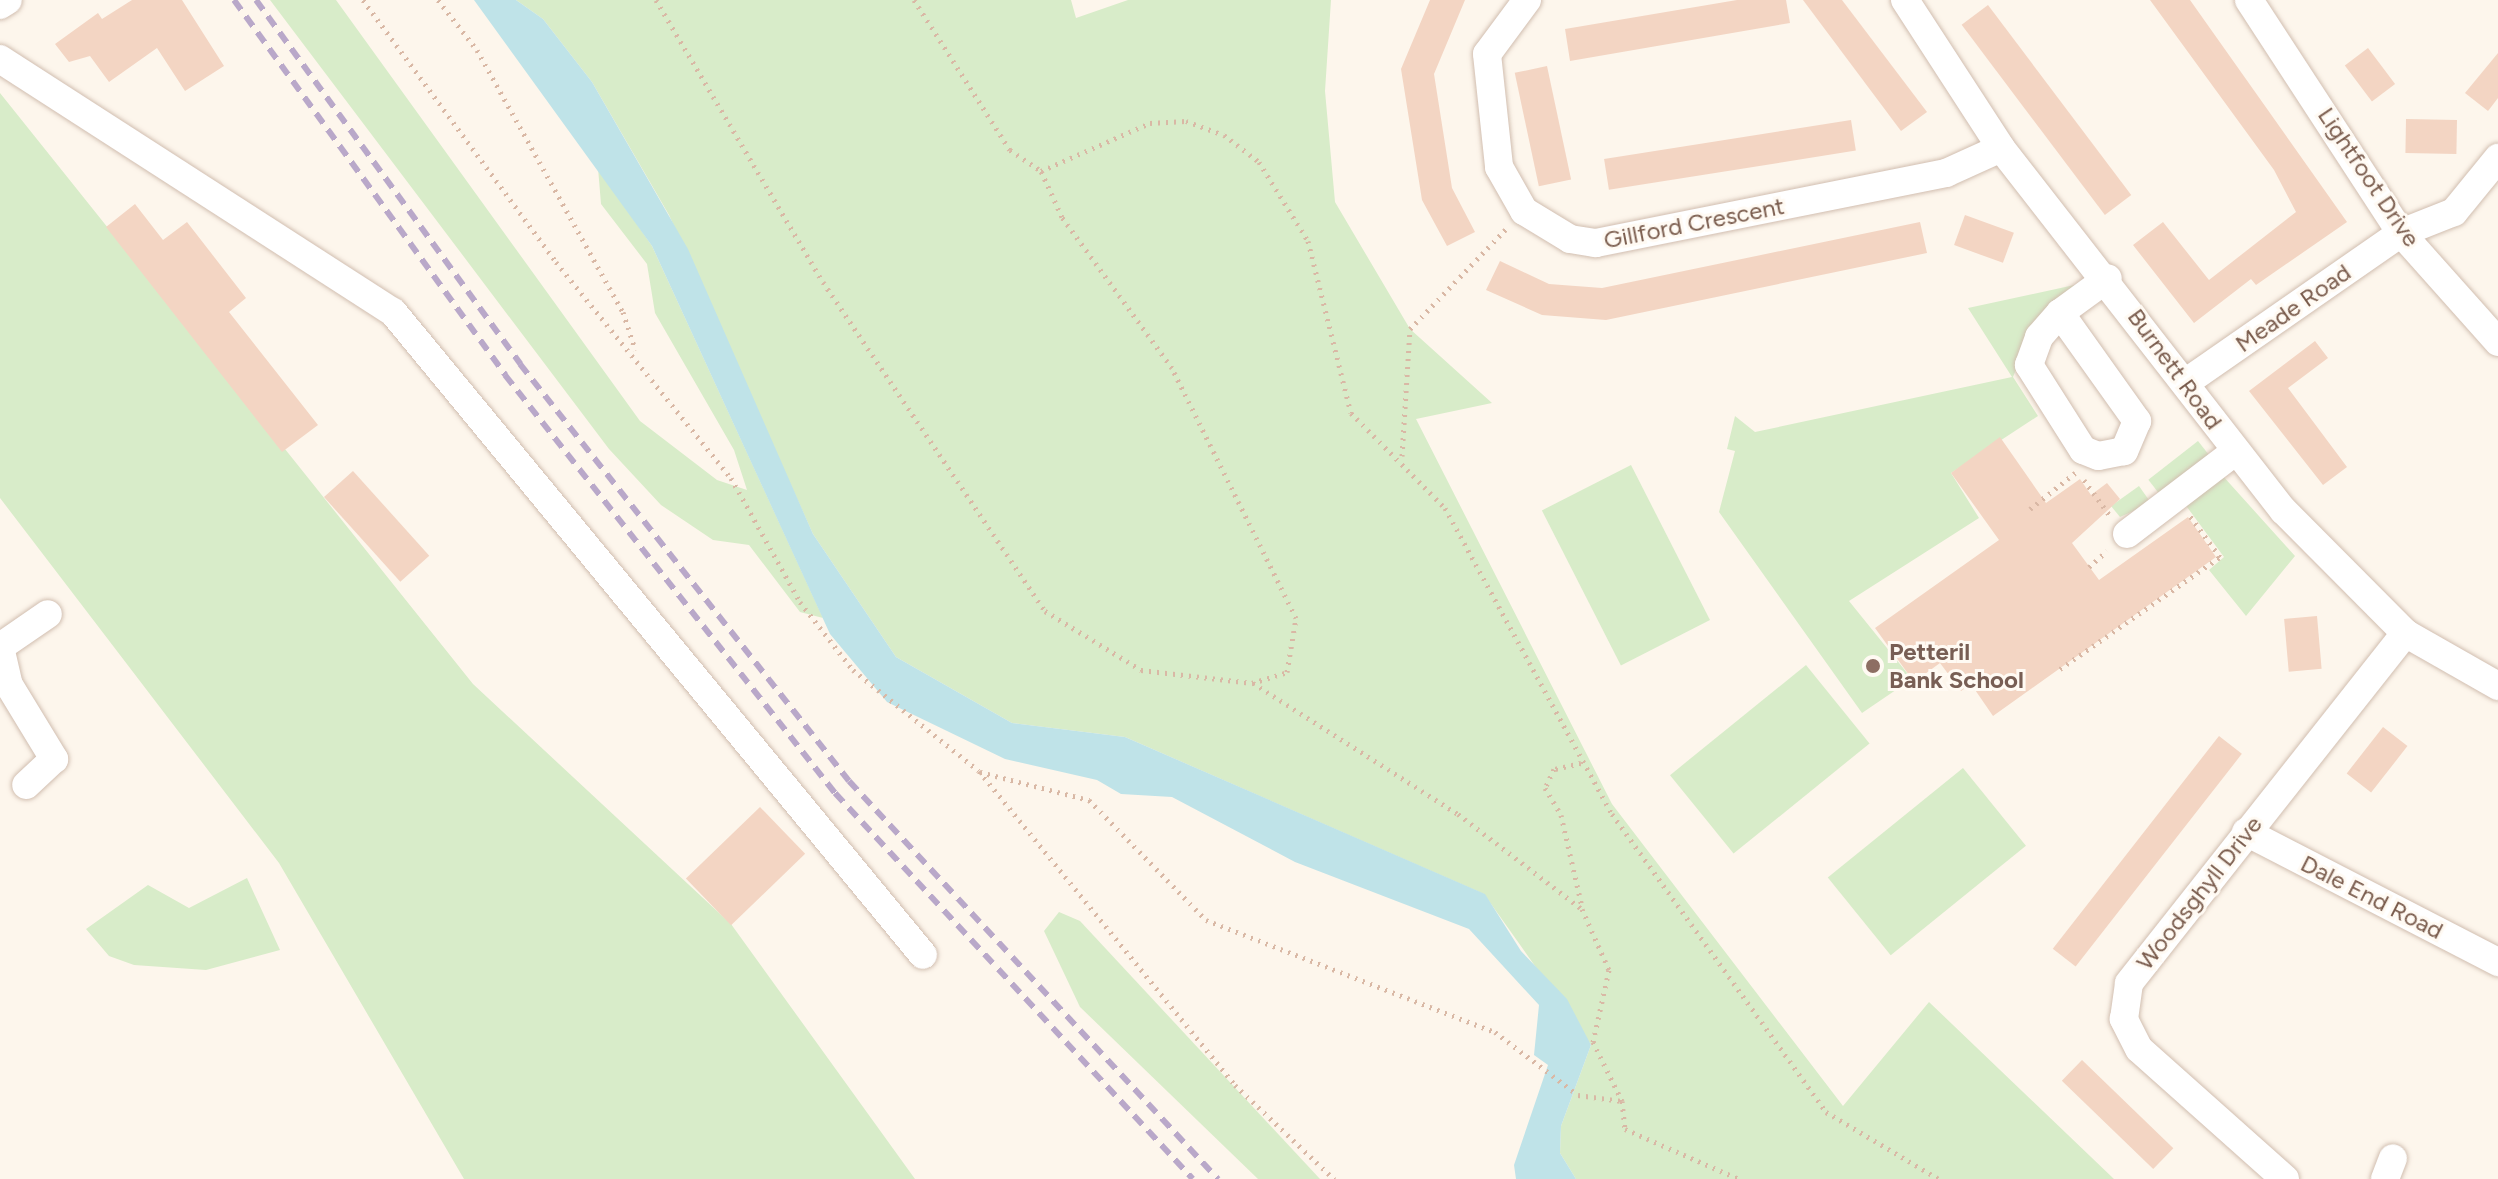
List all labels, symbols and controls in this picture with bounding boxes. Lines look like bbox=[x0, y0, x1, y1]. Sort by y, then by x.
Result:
street label: Lightfoot Drive bbox=[2312, 102, 2426, 252]
street label: Gillford Crescent bbox=[1601, 191, 1787, 255]
street label: Meade Road bbox=[2230, 258, 2356, 358]
street label: Burnett Road bbox=[2122, 303, 2228, 435]
place label: Petteril Bank School bbox=[1889, 638, 2024, 694]
marker: Petteril Bank School bbox=[1864, 657, 1882, 675]
street label: Woodsghyll Drive bbox=[2130, 810, 2268, 976]
street label: Dale End Road bbox=[2296, 849, 2448, 945]

